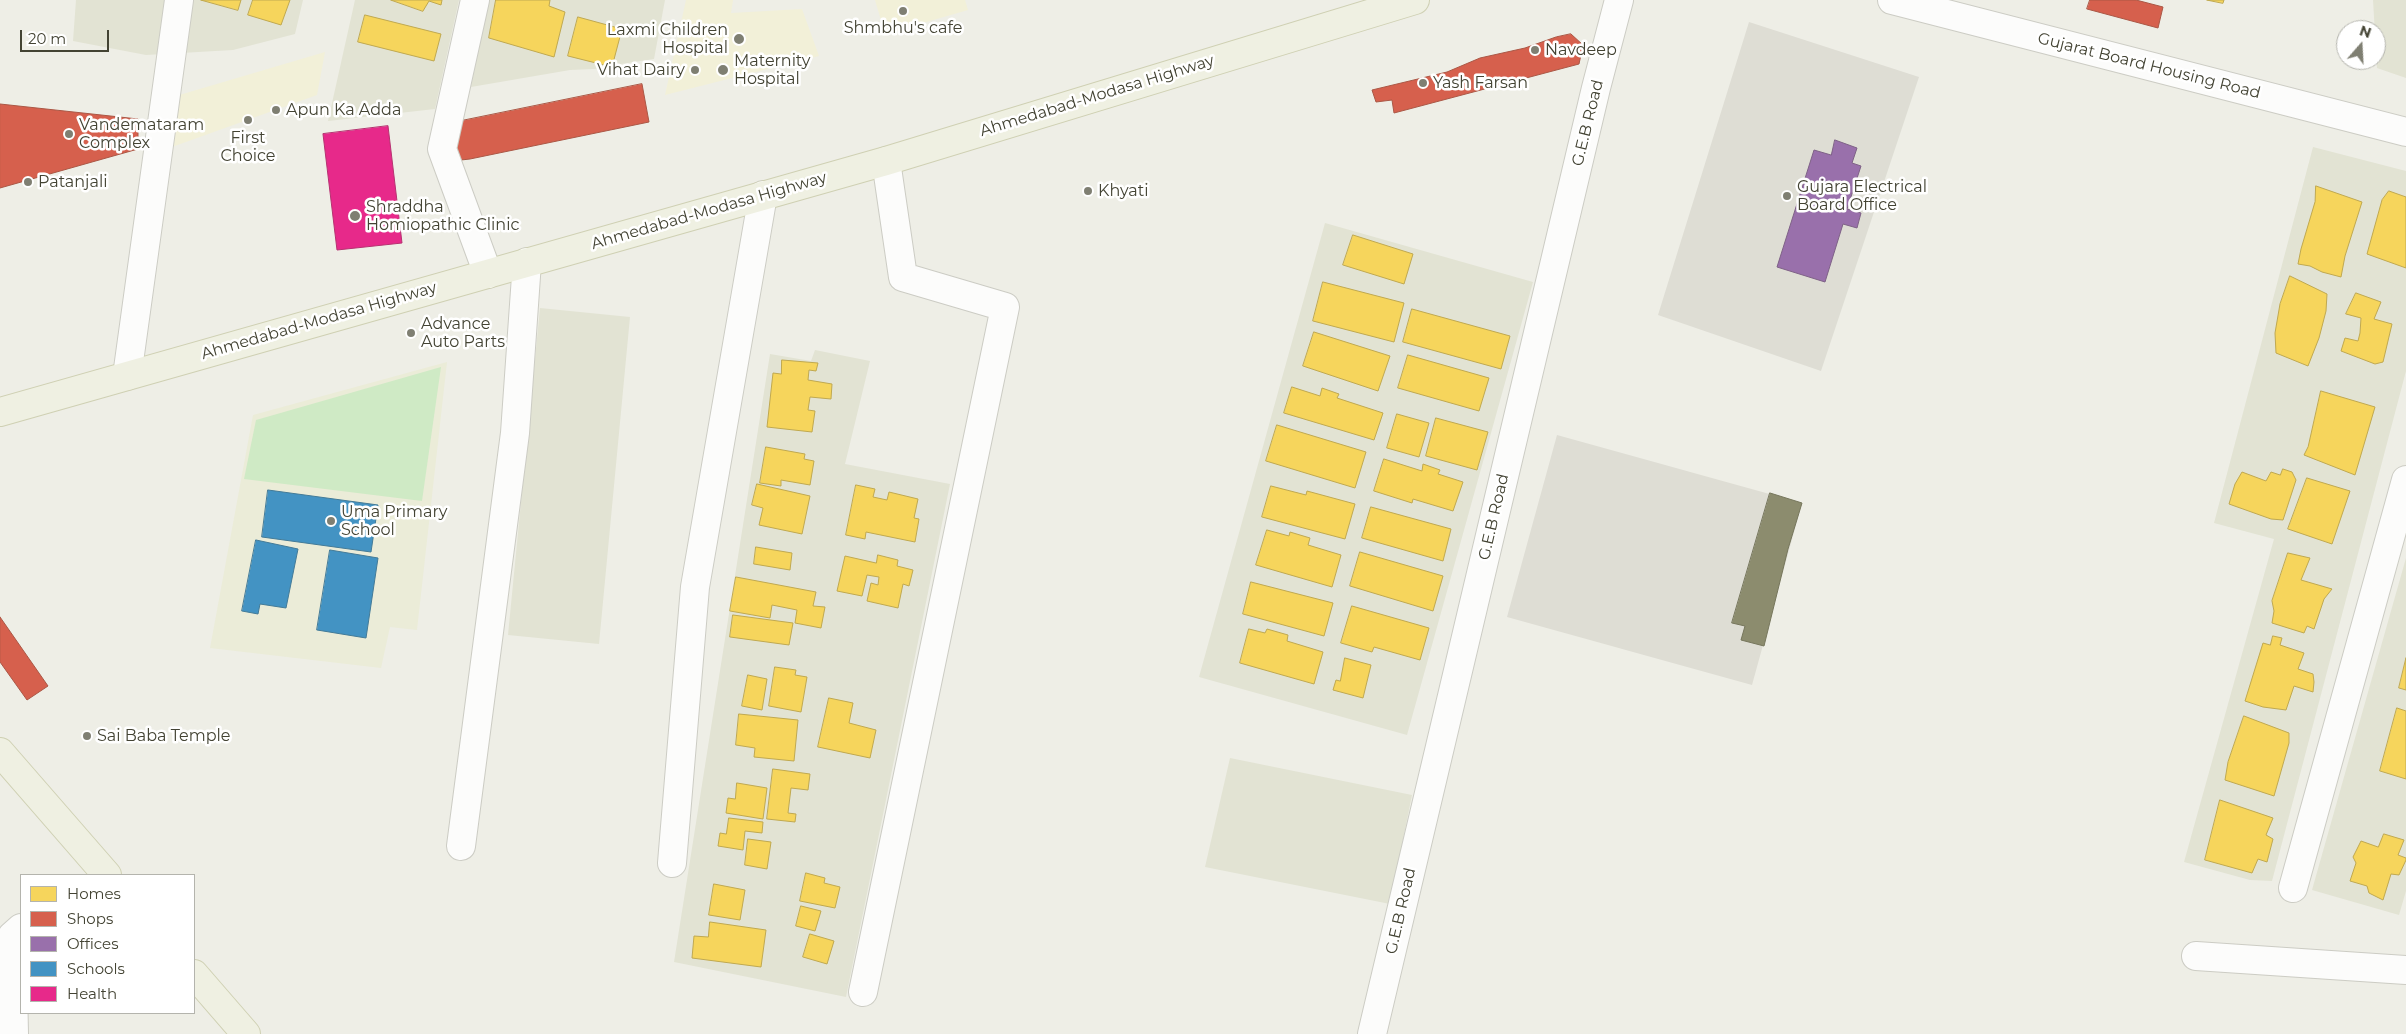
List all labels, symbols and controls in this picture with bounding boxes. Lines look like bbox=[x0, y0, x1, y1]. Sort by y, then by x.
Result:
marker: Shmbhu's cafe bbox=[897, 5, 909, 17]
place label: Shmbhu's cafe bbox=[844, 18, 962, 38]
scale bar bbox=[22, 20, 111, 52]
place label: Laxmi Children Hospital bbox=[607, 20, 728, 58]
north arrow bbox=[2336, 20, 2386, 70]
text: N bbox=[2357, 21, 2374, 42]
text: 20 m bbox=[28, 29, 66, 48]
street label: Gujarat Board Housing Road bbox=[2035, 29, 2263, 103]
marker: Laxmi Children Hospital bbox=[732, 32, 746, 46]
place label: Navdeep bbox=[1545, 40, 1617, 60]
marker: Navdeep bbox=[1529, 44, 1541, 56]
place label: Maternity Hospital bbox=[734, 51, 810, 89]
street label: Ahmedabad-Modasa Highway bbox=[978, 51, 1216, 141]
place label: Vihat Dairy bbox=[597, 60, 685, 80]
marker: Maternity Hospital bbox=[716, 63, 730, 77]
marker: Vihat Dairy bbox=[689, 64, 701, 76]
place label: Yash Farsan bbox=[1433, 73, 1528, 93]
marker: Yash Farsan bbox=[1417, 77, 1429, 89]
street label: G.E.B Road bbox=[1568, 78, 1608, 168]
place label: Apun Ka Adda bbox=[286, 100, 401, 120]
marker: Apun Ka Adda bbox=[270, 104, 282, 116]
marker: First Choice bbox=[242, 114, 254, 126]
place label: Vandemataram Complex bbox=[79, 115, 204, 153]
marker: Vandemataram Complex bbox=[63, 128, 75, 140]
place label: First Choice bbox=[220, 128, 276, 166]
street label: Ahmedabad-Modasa Highway bbox=[589, 168, 829, 254]
place label: Patanjali bbox=[38, 172, 108, 192]
marker: Patanjali bbox=[22, 176, 34, 188]
place label: Gujara Electrical Board Office bbox=[1797, 177, 1927, 215]
place label: Khyati bbox=[1098, 181, 1148, 201]
marker: Khyati bbox=[1082, 185, 1094, 197]
marker: Gujara Electrical Board Office bbox=[1781, 190, 1793, 202]
place label: Shraddha Homiopathic Clinic bbox=[366, 197, 519, 235]
marker: Shraddha Homiopathic Clinic bbox=[348, 209, 362, 223]
street label: Ahmedabad-Modasa Highway bbox=[199, 278, 439, 364]
place label: Advance Auto Parts bbox=[421, 314, 505, 352]
marker: Advance Auto Parts bbox=[405, 327, 417, 339]
street label: G.E.B Road bbox=[1475, 472, 1513, 562]
place label: Uma Primary School bbox=[341, 502, 447, 540]
marker: Uma Primary School bbox=[325, 515, 337, 527]
place label: Sai Baba Temple bbox=[97, 726, 230, 746]
marker: Sai Baba Temple bbox=[81, 730, 93, 742]
street label: G.E.B Road bbox=[1382, 866, 1420, 956]
legend bbox=[20, 874, 195, 1014]
text: Homes bbox=[67, 884, 121, 903]
text: Shops bbox=[67, 909, 113, 928]
text: Offices bbox=[67, 934, 119, 953]
text: Schools bbox=[67, 959, 125, 978]
text: Health bbox=[67, 984, 117, 1003]

